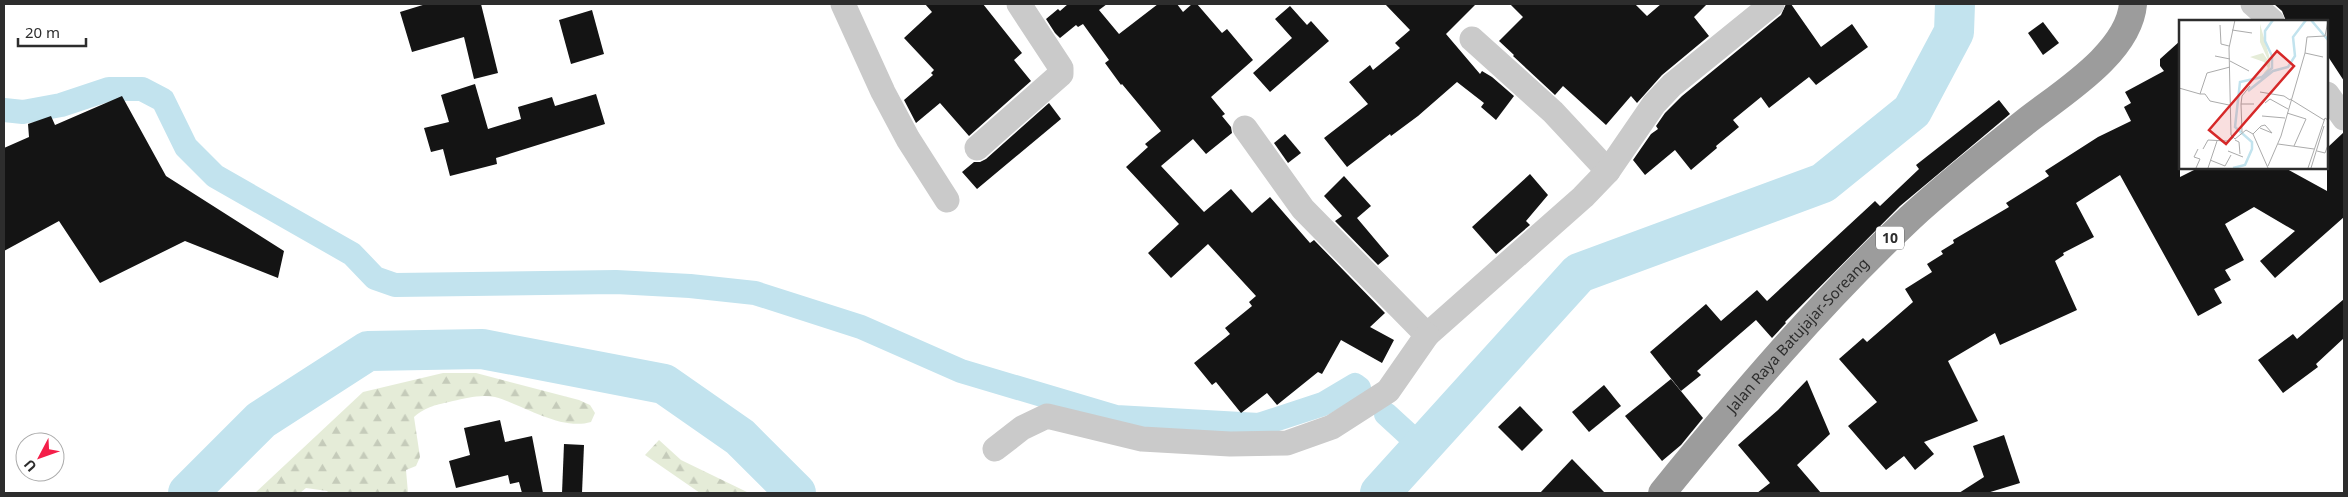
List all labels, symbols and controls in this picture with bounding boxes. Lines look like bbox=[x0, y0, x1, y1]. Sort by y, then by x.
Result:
scale bar bbox=[18, 15, 85, 47]
inset map bbox=[2179, 20, 2328, 169]
text: 20 m bbox=[25, 22, 60, 42]
road number: 10 bbox=[1876, 227, 1904, 250]
street label: Jalan Raya Batujajar-Soreang bbox=[1720, 253, 1873, 418]
north arrow bbox=[15, 432, 65, 482]
text: U bbox=[19, 456, 40, 476]

